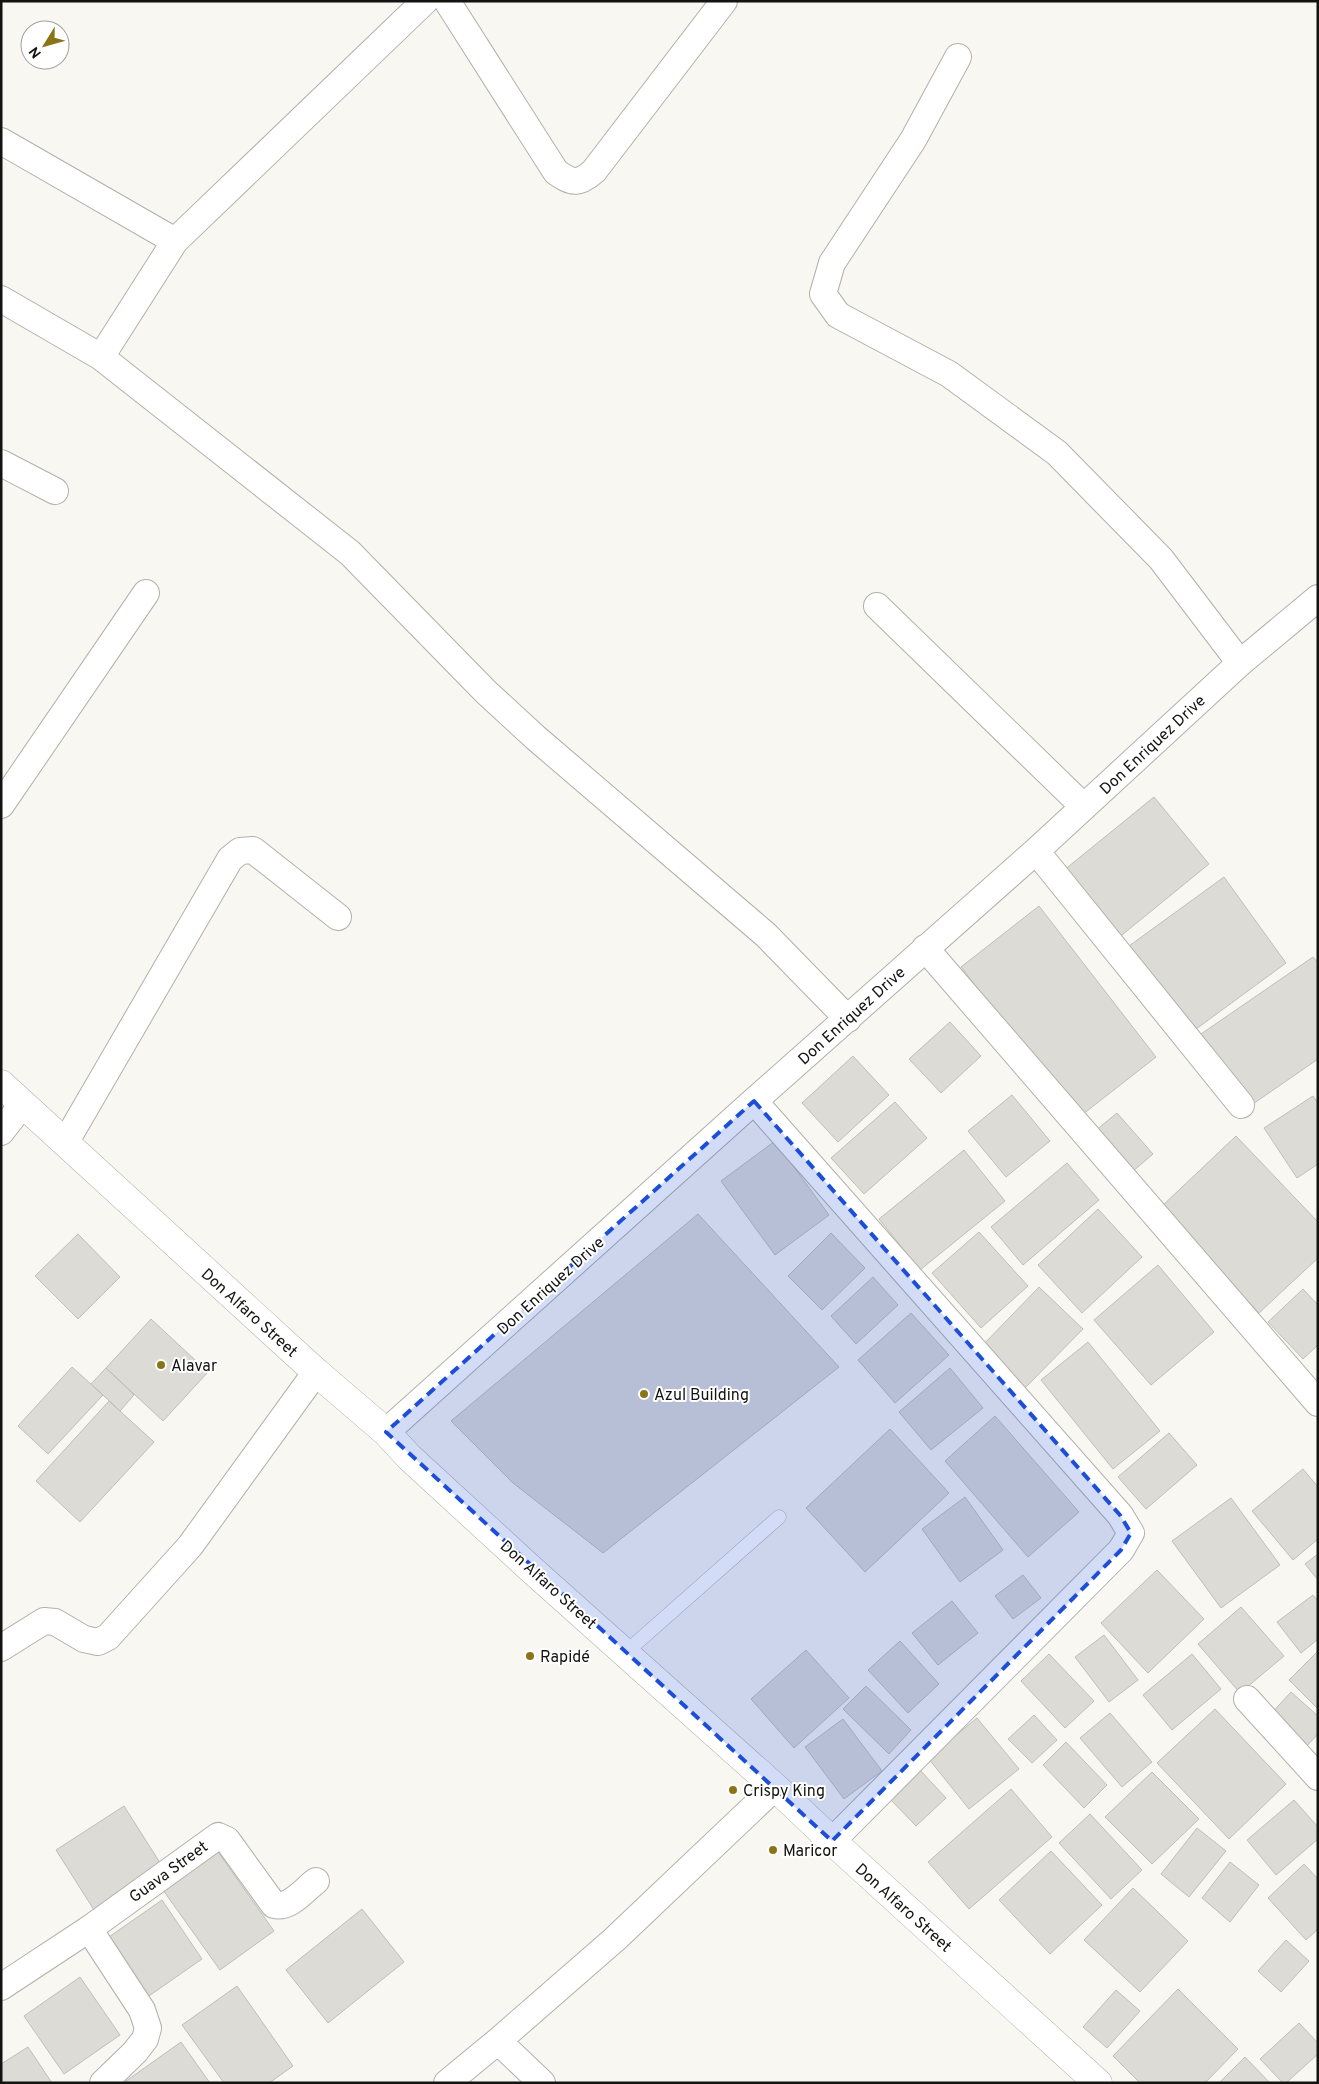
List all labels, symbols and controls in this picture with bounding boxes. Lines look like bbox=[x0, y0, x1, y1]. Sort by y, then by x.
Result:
north arrow bbox=[20, 20, 70, 70]
text: N bbox=[26, 43, 46, 61]
street label: Don Enriquez Drive bbox=[1096, 691, 1210, 800]
street label: Don Enriquez Drive bbox=[795, 963, 910, 1070]
street label: Don Enriquez Drive bbox=[494, 1233, 609, 1340]
street label: Don Alfaro Street bbox=[196, 1265, 301, 1362]
place label: Alavar bbox=[171, 1357, 217, 1377]
marker: Alavar bbox=[155, 1359, 167, 1371]
place label: Azul Building bbox=[654, 1386, 749, 1406]
marker: Azul Building bbox=[638, 1388, 650, 1400]
street label: Don Alfaro Street bbox=[495, 1537, 600, 1634]
place label: Rapidé bbox=[540, 1648, 590, 1668]
marker: Rapidé bbox=[524, 1650, 536, 1662]
place label: Crispy King bbox=[743, 1782, 825, 1802]
marker: Crispy King bbox=[727, 1784, 739, 1796]
street label: Guava Street bbox=[126, 1837, 213, 1908]
place label: Maricor bbox=[783, 1842, 837, 1862]
marker: Maricor bbox=[767, 1844, 779, 1856]
street label: Don Alfaro Street bbox=[850, 1860, 955, 1957]

